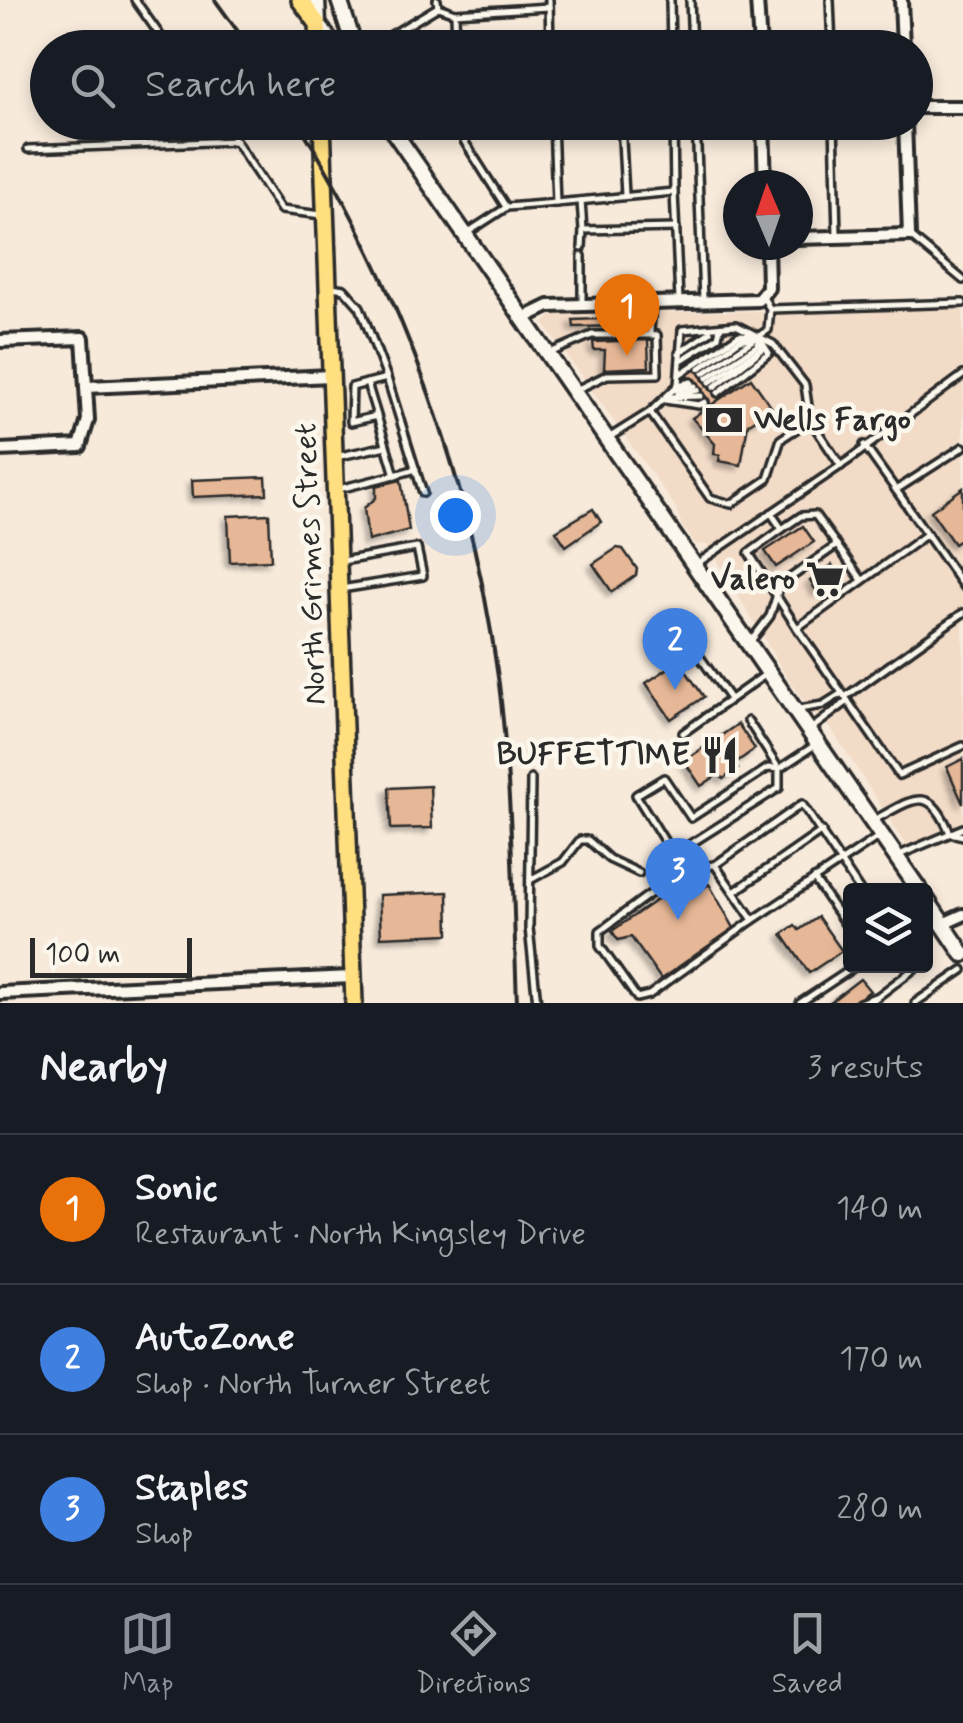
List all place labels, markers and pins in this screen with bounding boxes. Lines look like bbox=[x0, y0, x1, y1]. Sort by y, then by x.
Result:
pin: 1 bbox=[594, 274, 660, 356]
bank icon: Wells Fargo bbox=[703, 399, 745, 441]
place label: Wells Fargo bbox=[754, 399, 911, 442]
place label: Valero bbox=[711, 558, 795, 600]
supermarket icon: Valero bbox=[804, 558, 846, 600]
pin: 2 bbox=[642, 608, 708, 690]
place label: BUFFETTIME bbox=[497, 734, 690, 776]
restaurant icon: BUFFETTIME bbox=[699, 734, 741, 776]
pin: 3 bbox=[646, 838, 710, 920]

